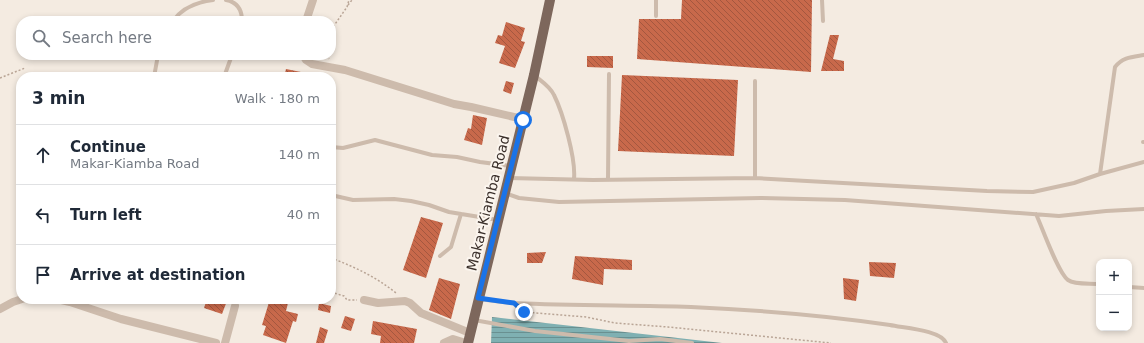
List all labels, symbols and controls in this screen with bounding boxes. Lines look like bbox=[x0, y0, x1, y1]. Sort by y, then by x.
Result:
search box bbox=[16, 16, 336, 60]
icon: search bbox=[30, 27, 52, 49]
text: Search here bbox=[62, 29, 152, 47]
text: 3 min bbox=[32, 88, 85, 108]
text: Walk · 180 m bbox=[235, 91, 320, 106]
route start bbox=[514, 111, 532, 129]
street label: Makar-Kiamba Road bbox=[463, 133, 513, 273]
text: Continue bbox=[70, 138, 146, 156]
icon: ahead bbox=[32, 144, 54, 166]
text: 140 m bbox=[278, 147, 320, 162]
text: Makar-Kiamba Road bbox=[70, 156, 199, 171]
icon: left bbox=[32, 204, 54, 226]
text: Turn left bbox=[70, 206, 142, 224]
text: 40 m bbox=[287, 207, 320, 222]
map controls bbox=[1096, 259, 1132, 331]
button: + bbox=[1096, 259, 1132, 295]
icon: arrive bbox=[32, 264, 54, 286]
text: Arrive at destination bbox=[70, 266, 245, 284]
button: − bbox=[1096, 295, 1132, 331]
route end bbox=[515, 303, 533, 321]

